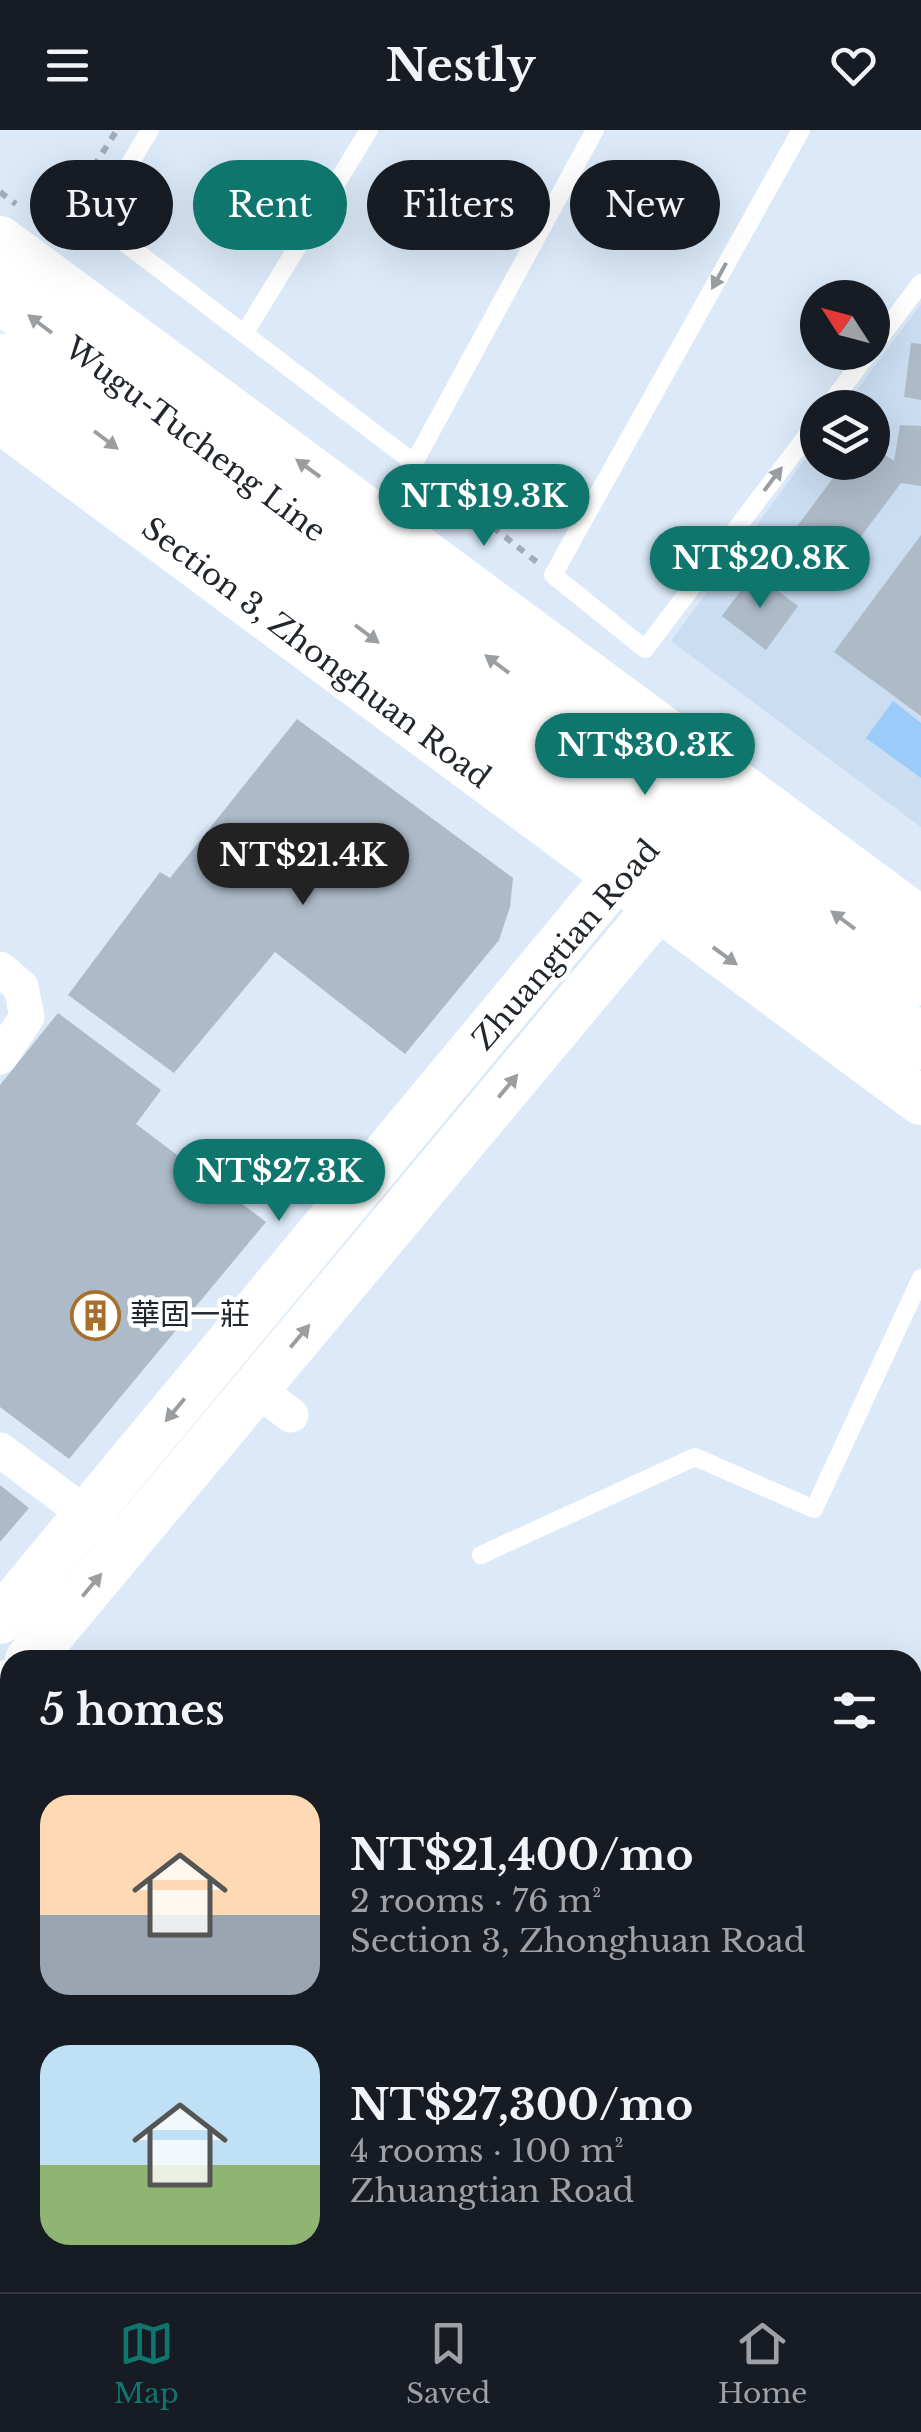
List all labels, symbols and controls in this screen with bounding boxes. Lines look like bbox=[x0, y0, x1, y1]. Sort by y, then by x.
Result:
text: Nestly bbox=[385, 37, 536, 93]
icon: menu bbox=[40, 38, 95, 93]
icon: heart bbox=[826, 38, 881, 93]
chip: Buy bbox=[30, 160, 173, 250]
chip: Rent bbox=[193, 160, 347, 250]
chip: Filters bbox=[367, 160, 550, 250]
chip: New bbox=[570, 160, 720, 250]
one-way arrow bbox=[711, 262, 728, 291]
north arrow bbox=[800, 280, 890, 370]
map controls bbox=[800, 280, 890, 480]
one-way arrow bbox=[26, 315, 53, 335]
street label: Wugu-Tucheng Line bbox=[57, 329, 333, 550]
button: layers bbox=[800, 390, 890, 480]
one-way arrow bbox=[93, 429, 119, 449]
one-way arrow bbox=[295, 458, 321, 478]
pin: NT$19.3K bbox=[381, 464, 587, 549]
one-way arrow bbox=[763, 466, 783, 492]
text: NT$19.3K bbox=[401, 476, 567, 516]
street label: Section 3, Zhonghuan Road bbox=[135, 509, 498, 796]
pin: NT$20.8K bbox=[657, 526, 863, 611]
text: NT$20.8K bbox=[672, 538, 848, 578]
one-way arrow bbox=[354, 623, 380, 643]
one-way arrow bbox=[484, 655, 510, 674]
pin: NT$30.3K bbox=[542, 713, 748, 798]
text: NT$30.3K bbox=[557, 725, 733, 765]
pin: NT$21.4K bbox=[200, 823, 406, 908]
street label: Zhuangtian Road bbox=[464, 832, 667, 1057]
text: NT$21.4K bbox=[219, 835, 387, 875]
one-way arrow bbox=[830, 911, 856, 931]
one-way arrow bbox=[712, 946, 738, 966]
one-way arrow bbox=[497, 1074, 518, 1099]
pin: NT$27.3K bbox=[176, 1139, 382, 1224]
text: NT$27.3K bbox=[195, 1151, 363, 1191]
building icon: 華固一莊 bbox=[69, 1289, 121, 1341]
place label: 華固一莊 bbox=[130, 1296, 250, 1333]
one-way arrow bbox=[289, 1323, 310, 1348]
one-way arrow bbox=[165, 1397, 186, 1422]
one-way arrow bbox=[81, 1573, 102, 1598]
icon: filters bbox=[827, 1683, 882, 1738]
text: 5 homes bbox=[40, 1684, 224, 1736]
text: NT$21,400/mo bbox=[350, 1829, 693, 1881]
icon: home bbox=[120, 1835, 240, 1955]
text: 2 rooms · 76 m² bbox=[350, 1881, 601, 1921]
text: Section 3, Zhonghuan Road bbox=[350, 1921, 805, 1961]
text: NT$27,300/mo bbox=[350, 2079, 693, 2131]
icon: home bbox=[120, 2085, 240, 2205]
text: 4 rooms · 100 m² bbox=[350, 2131, 624, 2171]
text: Zhuangtian Road bbox=[350, 2171, 634, 2211]
tab: Map bbox=[114, 2316, 179, 2411]
tab: Saved bbox=[406, 2316, 490, 2411]
tab: Home bbox=[718, 2316, 807, 2411]

